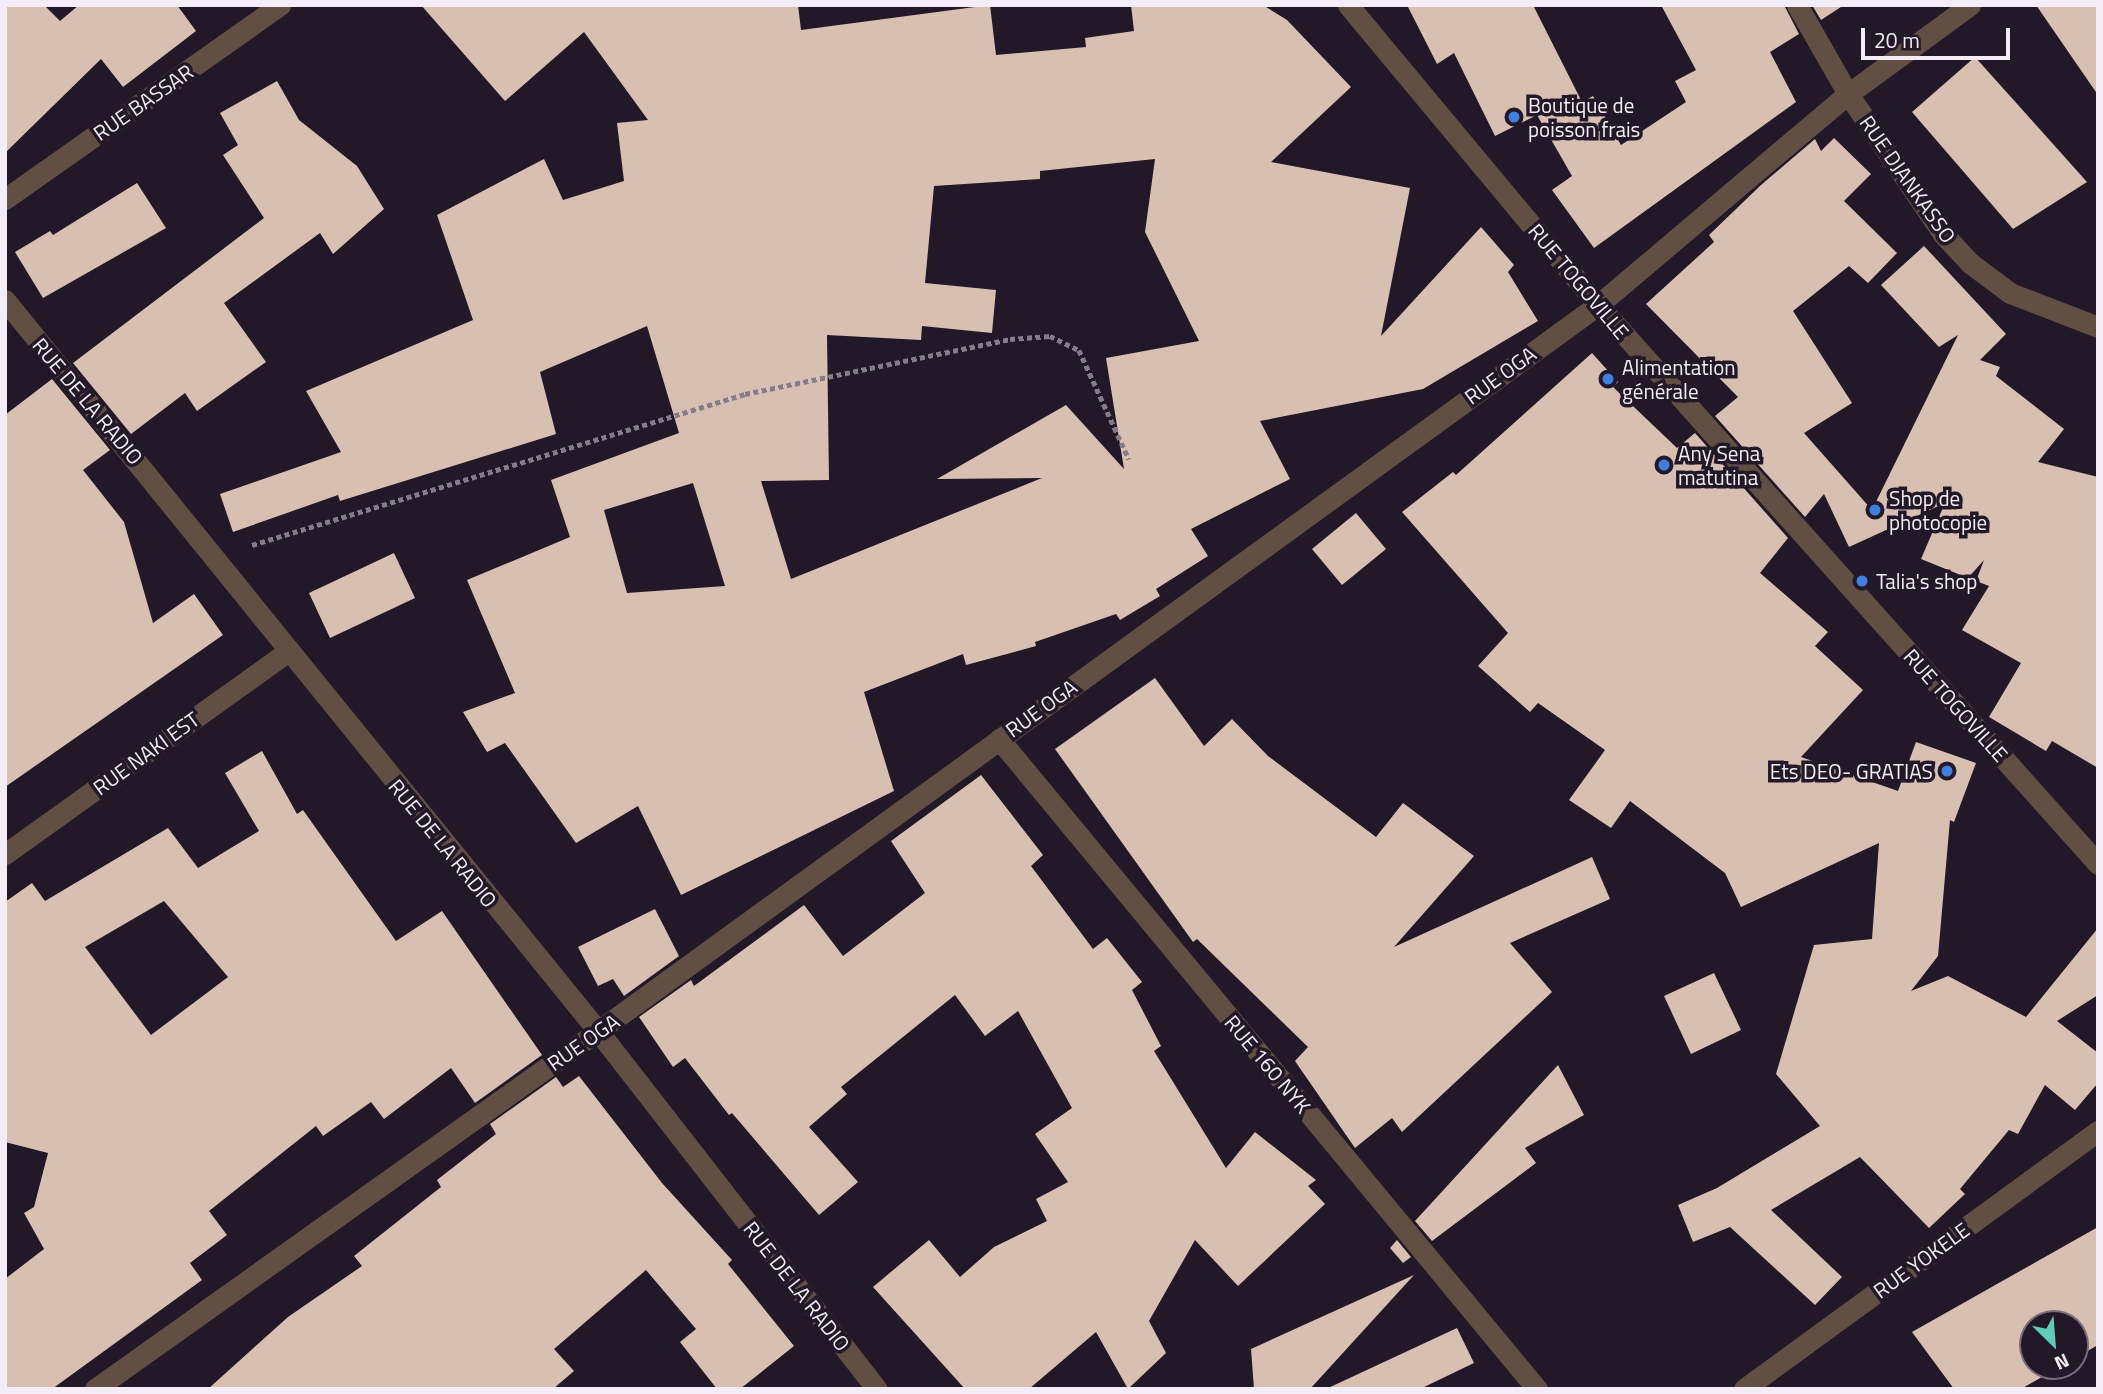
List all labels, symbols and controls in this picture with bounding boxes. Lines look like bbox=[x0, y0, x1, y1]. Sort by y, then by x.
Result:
scale bar bbox=[1865, 14, 2014, 58]
text: 20 m bbox=[1874, 24, 1920, 56]
street label: RUE BASSAR bbox=[88, 58, 198, 146]
place label: Boutique de poisson frais bbox=[1528, 92, 1640, 142]
marker: Boutique de poisson frais bbox=[1506, 109, 1522, 125]
street label: RUE DJANKASSO bbox=[1855, 111, 1961, 247]
street label: RUE TOGOVILLE bbox=[1523, 218, 1635, 344]
street label: RUE DE LA RADIO bbox=[28, 333, 148, 469]
street label: RUE OGA bbox=[1459, 341, 1541, 409]
place label: Alimentation générale bbox=[1622, 354, 1736, 404]
marker: Alimentation générale bbox=[1600, 371, 1616, 387]
place label: Any Sena matutina bbox=[1678, 440, 1760, 490]
marker: Any Sena matutina bbox=[1656, 457, 1672, 473]
place label: Shop de photocopie bbox=[1889, 485, 1987, 535]
marker: Shop de photocopie bbox=[1867, 502, 1883, 518]
place label: Talia's shop bbox=[1876, 568, 1977, 594]
marker: Talia's shop bbox=[1854, 573, 1870, 589]
street label: RUE TOGOVILLE bbox=[1899, 643, 2013, 767]
street label: RUE OGA bbox=[1000, 674, 1082, 742]
street label: RUE NAKI EST bbox=[88, 706, 204, 800]
place label: Ets DEO- GRATIAS bbox=[1770, 758, 1933, 784]
marker: Ets DEO- GRATIAS bbox=[1939, 763, 1955, 779]
street label: RUE DE LA RADIO bbox=[384, 774, 502, 912]
street label: RUE OGA bbox=[542, 1008, 624, 1076]
street label: RUE 160 NYK bbox=[1220, 1010, 1316, 1118]
street label: RUE DE LA RADIO bbox=[739, 1216, 855, 1356]
street label: RUE YOKELE bbox=[1868, 1217, 1974, 1303]
north arrow bbox=[2019, 1310, 2089, 1380]
text: N bbox=[2050, 1347, 2074, 1379]

